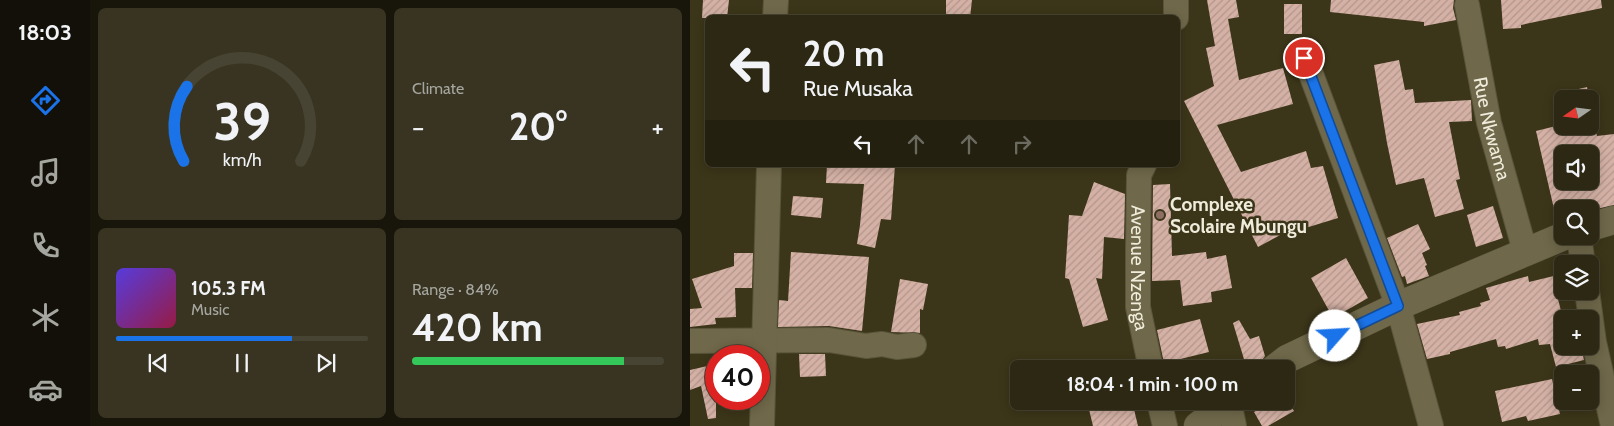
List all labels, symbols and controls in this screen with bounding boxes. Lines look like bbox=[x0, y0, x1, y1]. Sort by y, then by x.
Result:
text: 18:03 bbox=[18, 19, 72, 46]
text: 20 m bbox=[803, 32, 885, 75]
icon: left bbox=[720, 35, 785, 100]
pin bbox=[1283, 37, 1325, 79]
icon: arrive bbox=[1290, 44, 1318, 72]
text: Rue Musaka bbox=[803, 75, 913, 102]
street label: Rue Nkwama bbox=[1469, 75, 1515, 183]
text: Climate bbox=[412, 79, 464, 98]
icon: directions bbox=[28, 83, 63, 118]
text: 39 bbox=[213, 90, 271, 153]
north arrow bbox=[1554, 90, 1599, 135]
map controls bbox=[1554, 90, 1599, 410]
text: 20° bbox=[509, 103, 567, 150]
text: − bbox=[412, 110, 424, 144]
text: + bbox=[652, 110, 664, 144]
icon: left bbox=[849, 130, 877, 158]
icon: ahead bbox=[902, 130, 930, 158]
icon: ahead bbox=[955, 130, 983, 158]
icon: right bbox=[1008, 130, 1036, 158]
button: sound bbox=[1554, 145, 1599, 190]
text: km/h bbox=[222, 149, 262, 170]
icon: music bbox=[28, 155, 63, 190]
place label: Complexe Scolaire Mbungu bbox=[1170, 193, 1307, 238]
button: search bbox=[1554, 200, 1599, 245]
street label: Avenue Nzenga bbox=[1126, 205, 1154, 333]
marker: Complexe Scolaire Mbungu bbox=[1154, 209, 1166, 221]
icon: phone bbox=[28, 228, 63, 263]
button: layers bbox=[1554, 255, 1599, 300]
text: 105.3 FM bbox=[191, 277, 266, 300]
text: Range · 84% bbox=[412, 280, 499, 299]
icon: climate bbox=[28, 300, 63, 335]
text: Music bbox=[191, 300, 229, 319]
text: 420 km bbox=[412, 304, 543, 351]
position arrow bbox=[1308, 309, 1360, 361]
button: + bbox=[1554, 310, 1599, 355]
speed limit sign: 40 bbox=[705, 345, 770, 410]
icon: previous bbox=[144, 349, 172, 377]
icon: pause bbox=[228, 349, 256, 377]
icon: next bbox=[312, 349, 340, 377]
button: − bbox=[1554, 365, 1599, 410]
icon: car bbox=[28, 372, 63, 407]
text: 18:04 · 1 min · 100 m bbox=[1067, 373, 1238, 396]

